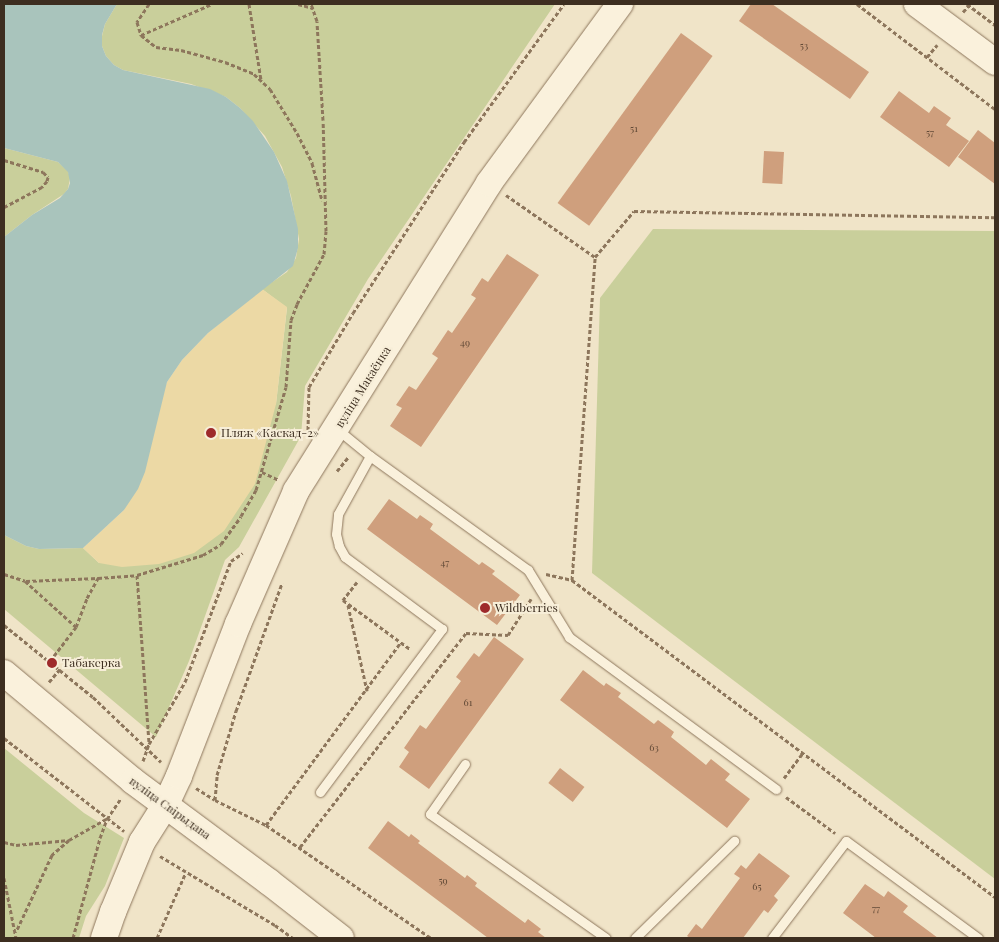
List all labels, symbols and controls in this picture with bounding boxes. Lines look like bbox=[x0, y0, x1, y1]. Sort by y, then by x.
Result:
house number: 53 bbox=[800, 40, 808, 52]
house number: 51 bbox=[630, 123, 638, 135]
house number: 57 bbox=[926, 127, 934, 139]
house number: 49 bbox=[460, 337, 470, 349]
street label: вуліца Макаёнка bbox=[332, 344, 394, 430]
place label: Пляж «Каскад-2» bbox=[221, 426, 319, 440]
marker: Пляж «Каскад-2» bbox=[205, 427, 217, 439]
house number: 47 bbox=[441, 557, 449, 569]
place label: Wildberries bbox=[495, 601, 558, 615]
marker: Wildberries bbox=[479, 602, 491, 614]
place label: Табакерка bbox=[62, 656, 121, 670]
marker: Табакерка bbox=[46, 657, 58, 669]
house number: 61 bbox=[464, 697, 472, 709]
house number: 63 bbox=[649, 742, 659, 754]
street label: вуліца Свірыдава bbox=[127, 774, 213, 842]
house number: 59 bbox=[438, 875, 448, 887]
house number: 65 bbox=[752, 881, 762, 893]
house number: 77 bbox=[872, 903, 880, 915]

